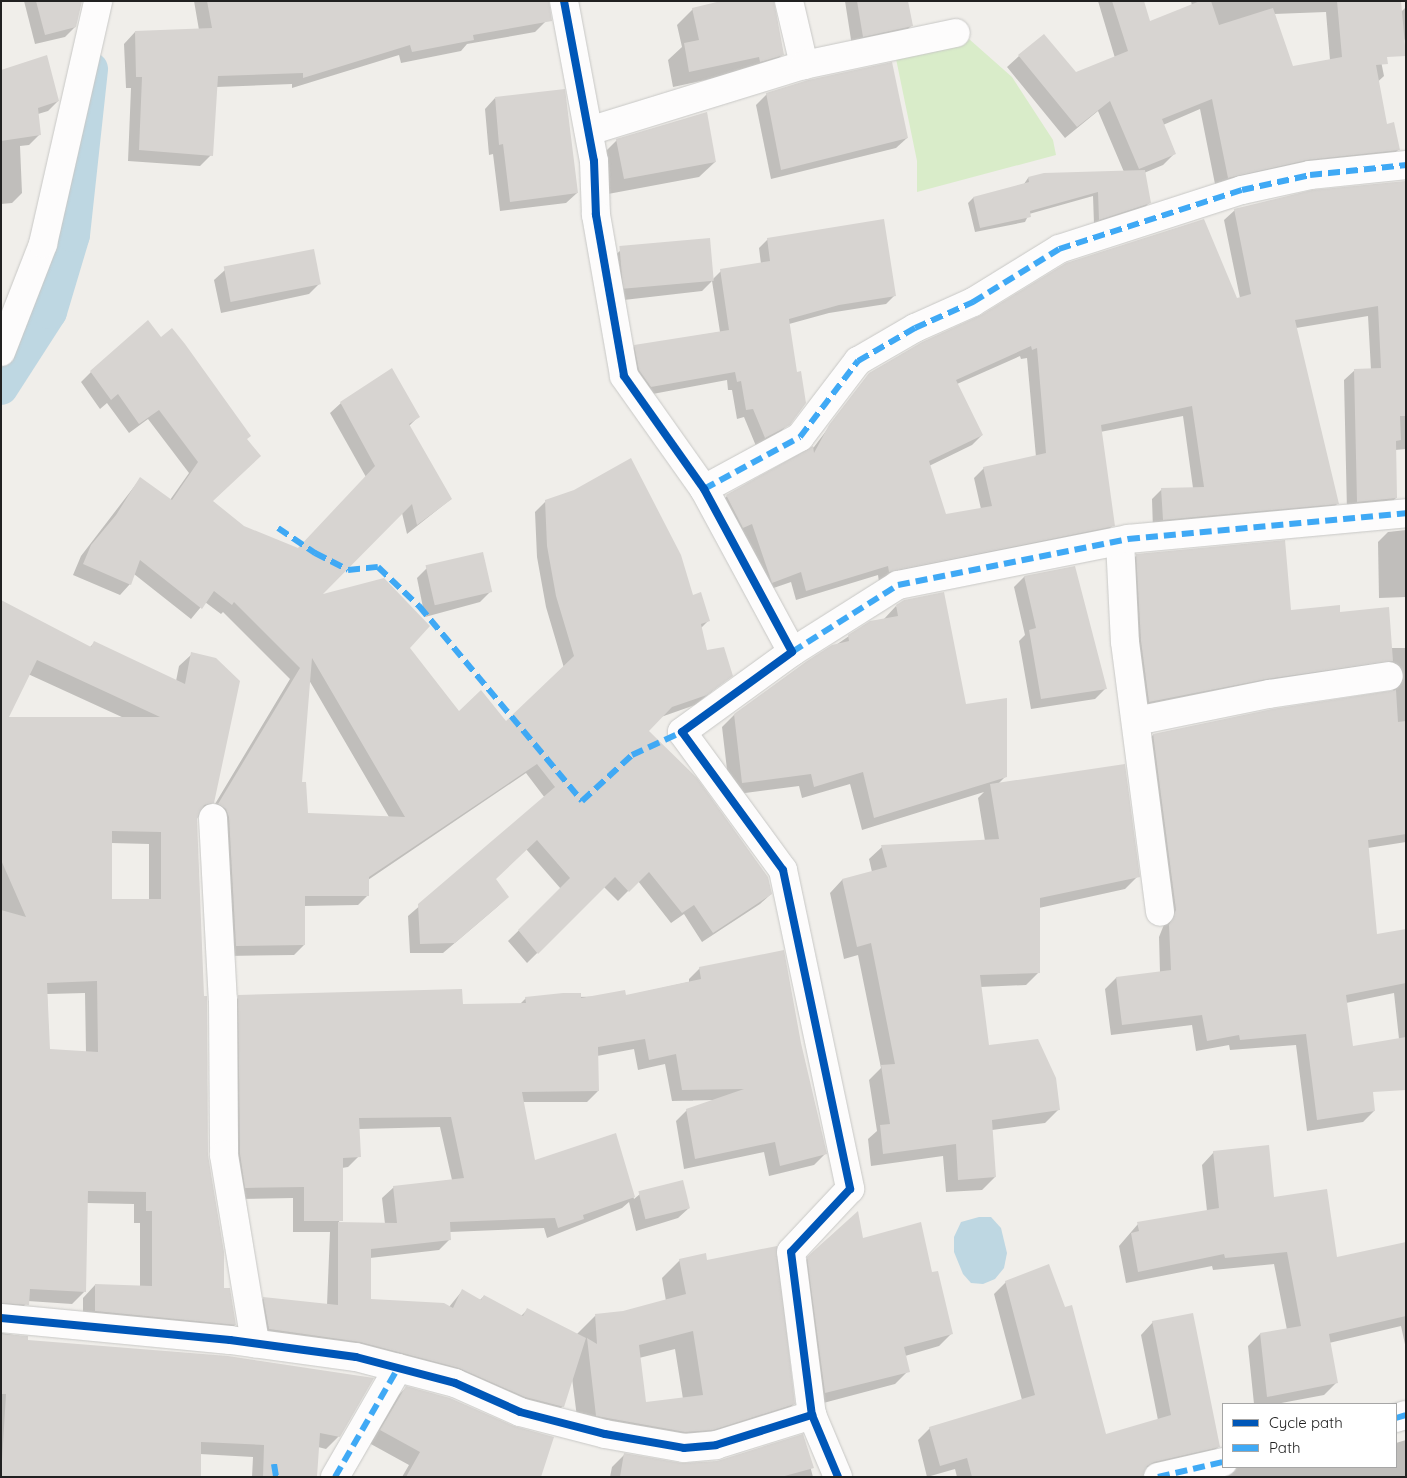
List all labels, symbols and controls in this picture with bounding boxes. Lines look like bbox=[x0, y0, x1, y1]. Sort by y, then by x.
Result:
legend bbox=[1222, 1403, 1397, 1468]
text: Cycle path bbox=[1269, 1413, 1343, 1432]
text: Path bbox=[1269, 1438, 1301, 1457]

